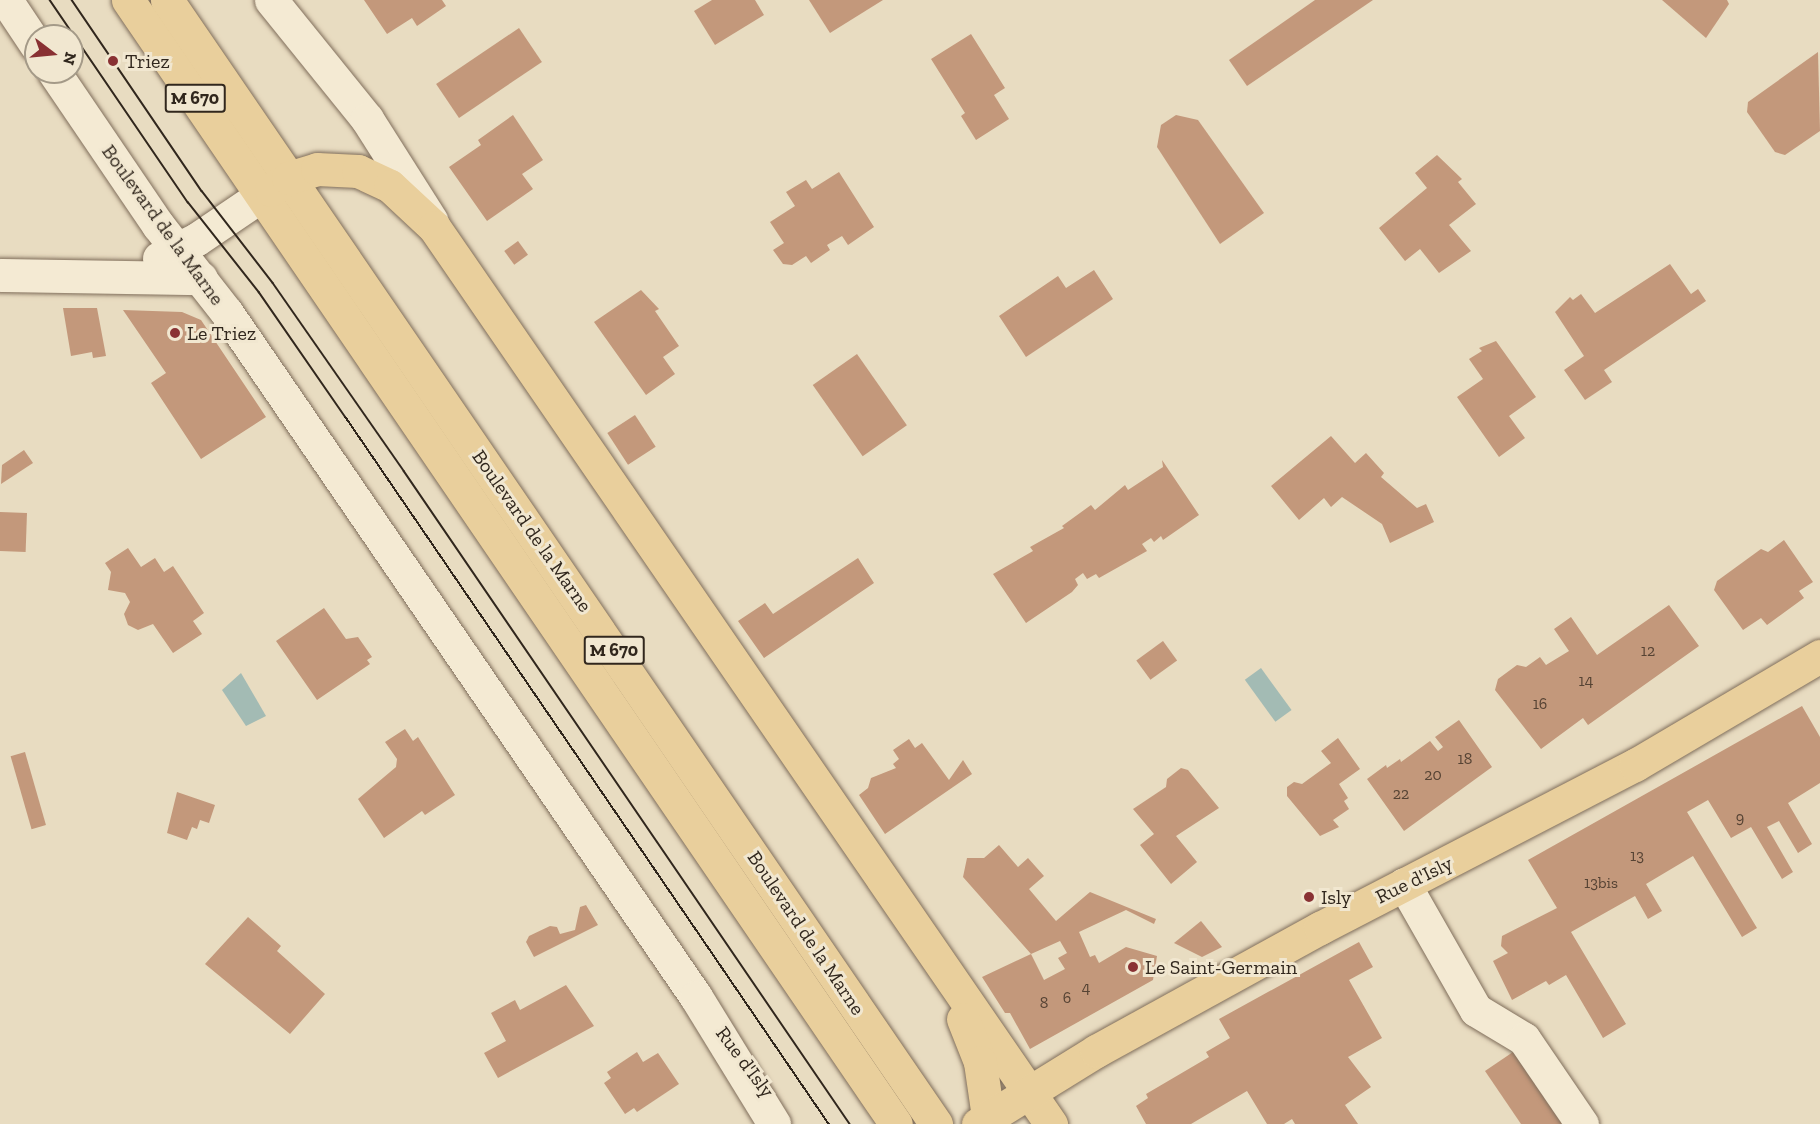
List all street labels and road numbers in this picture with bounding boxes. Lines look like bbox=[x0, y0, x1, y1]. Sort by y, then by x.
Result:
road number: M 670 bbox=[164, 83, 226, 113]
street label: Boulevard de la Marne bbox=[97, 140, 229, 310]
street label: Boulevard de la Marne bbox=[467, 445, 597, 617]
road number: M 670 bbox=[582, 635, 646, 665]
street label: Boulevard de la Marne bbox=[742, 847, 870, 1019]
street label: Rue d'Isly bbox=[1372, 851, 1456, 909]
street label: Rue d'Isly bbox=[711, 1022, 779, 1102]

